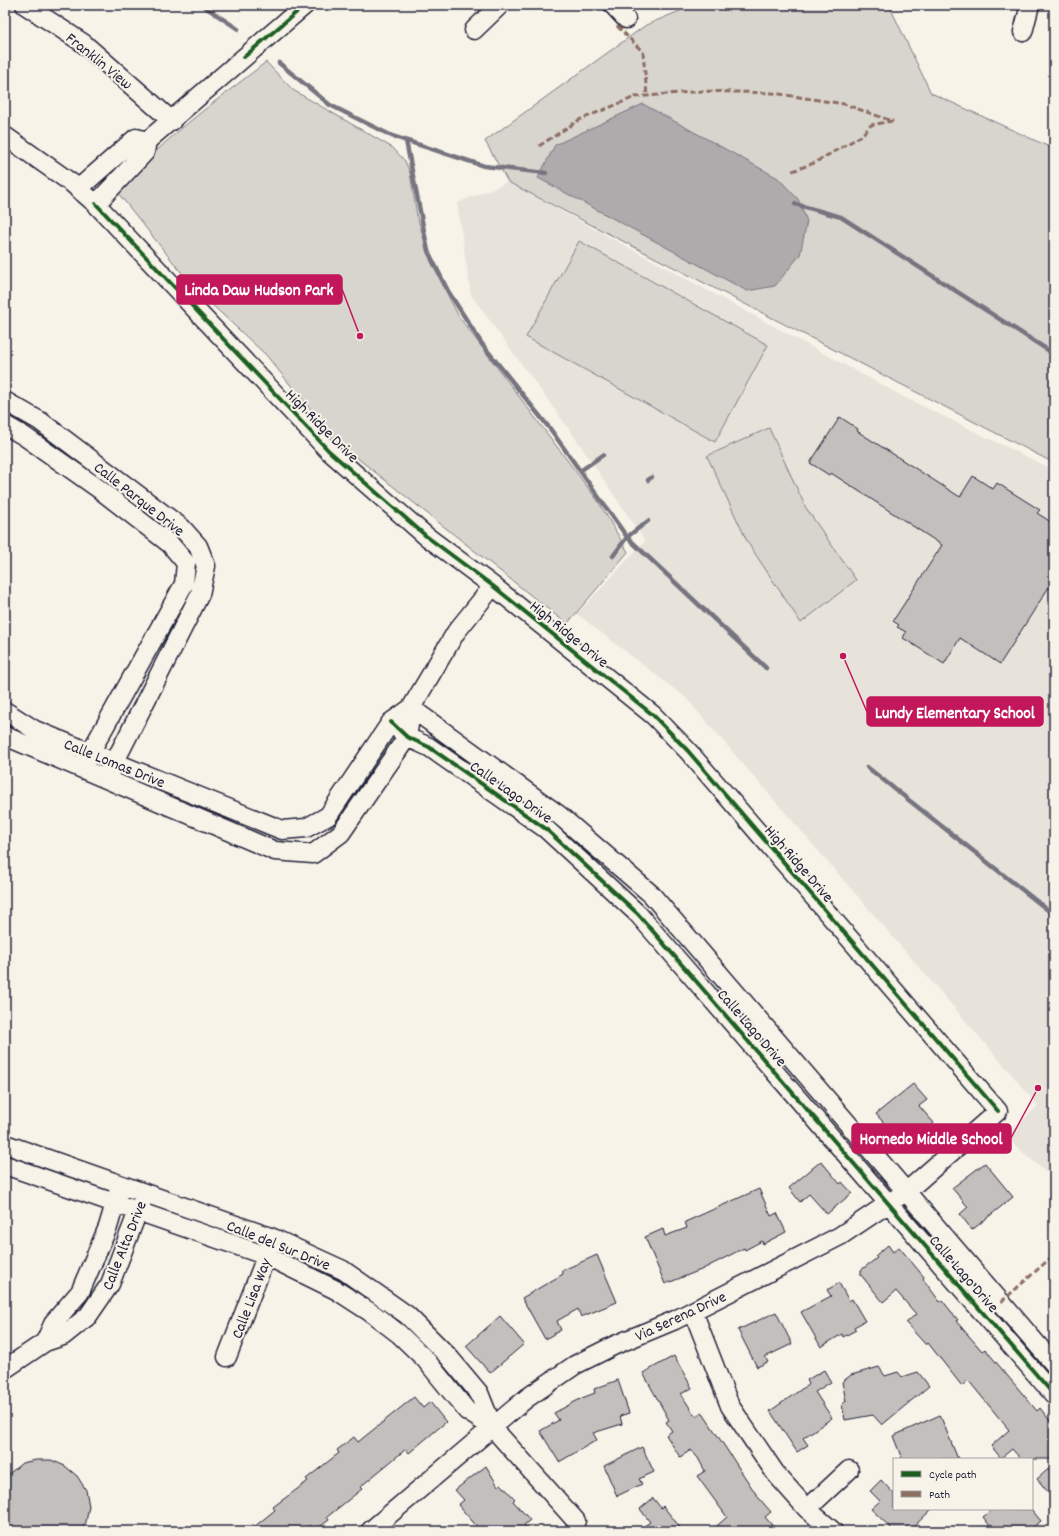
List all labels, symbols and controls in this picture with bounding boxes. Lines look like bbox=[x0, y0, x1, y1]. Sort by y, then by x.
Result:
street label: Franklin View bbox=[60, 28, 137, 96]
callout: Linda Daw Hudson Park bbox=[177, 275, 342, 304]
text: Linda Daw Hudson Park bbox=[185, 280, 333, 304]
street label: High Ridge Drive bbox=[279, 385, 363, 469]
street label: Calle Parque Drive bbox=[88, 457, 189, 543]
street label: High Ridge Drive bbox=[524, 596, 613, 674]
callout: Lundy Elementary School bbox=[867, 697, 1043, 726]
text: Lundy Elementary School bbox=[875, 703, 1036, 727]
street label: Calle Lomas Drive bbox=[60, 734, 168, 795]
street label: Calle Lago Drive bbox=[464, 756, 557, 830]
street label: High Ridge Drive bbox=[758, 821, 838, 908]
street label: Calle Lago Drive bbox=[711, 985, 791, 1073]
callout: Hornedo Middle School bbox=[852, 1124, 1011, 1153]
text: Hornedo Middle School bbox=[859, 1129, 1003, 1153]
street label: Calle Alta Drive bbox=[97, 1198, 154, 1294]
street label: Calle del Sur Drive bbox=[223, 1215, 333, 1278]
street label: Calle Lago Drive bbox=[923, 1231, 1003, 1319]
street label: Calle Lisa Way bbox=[226, 1255, 278, 1342]
street label: Via Serena Drive bbox=[632, 1286, 730, 1348]
legend bbox=[893, 1458, 1033, 1510]
text: Cycle path bbox=[929, 1467, 977, 1484]
text: Path bbox=[929, 1487, 950, 1504]

